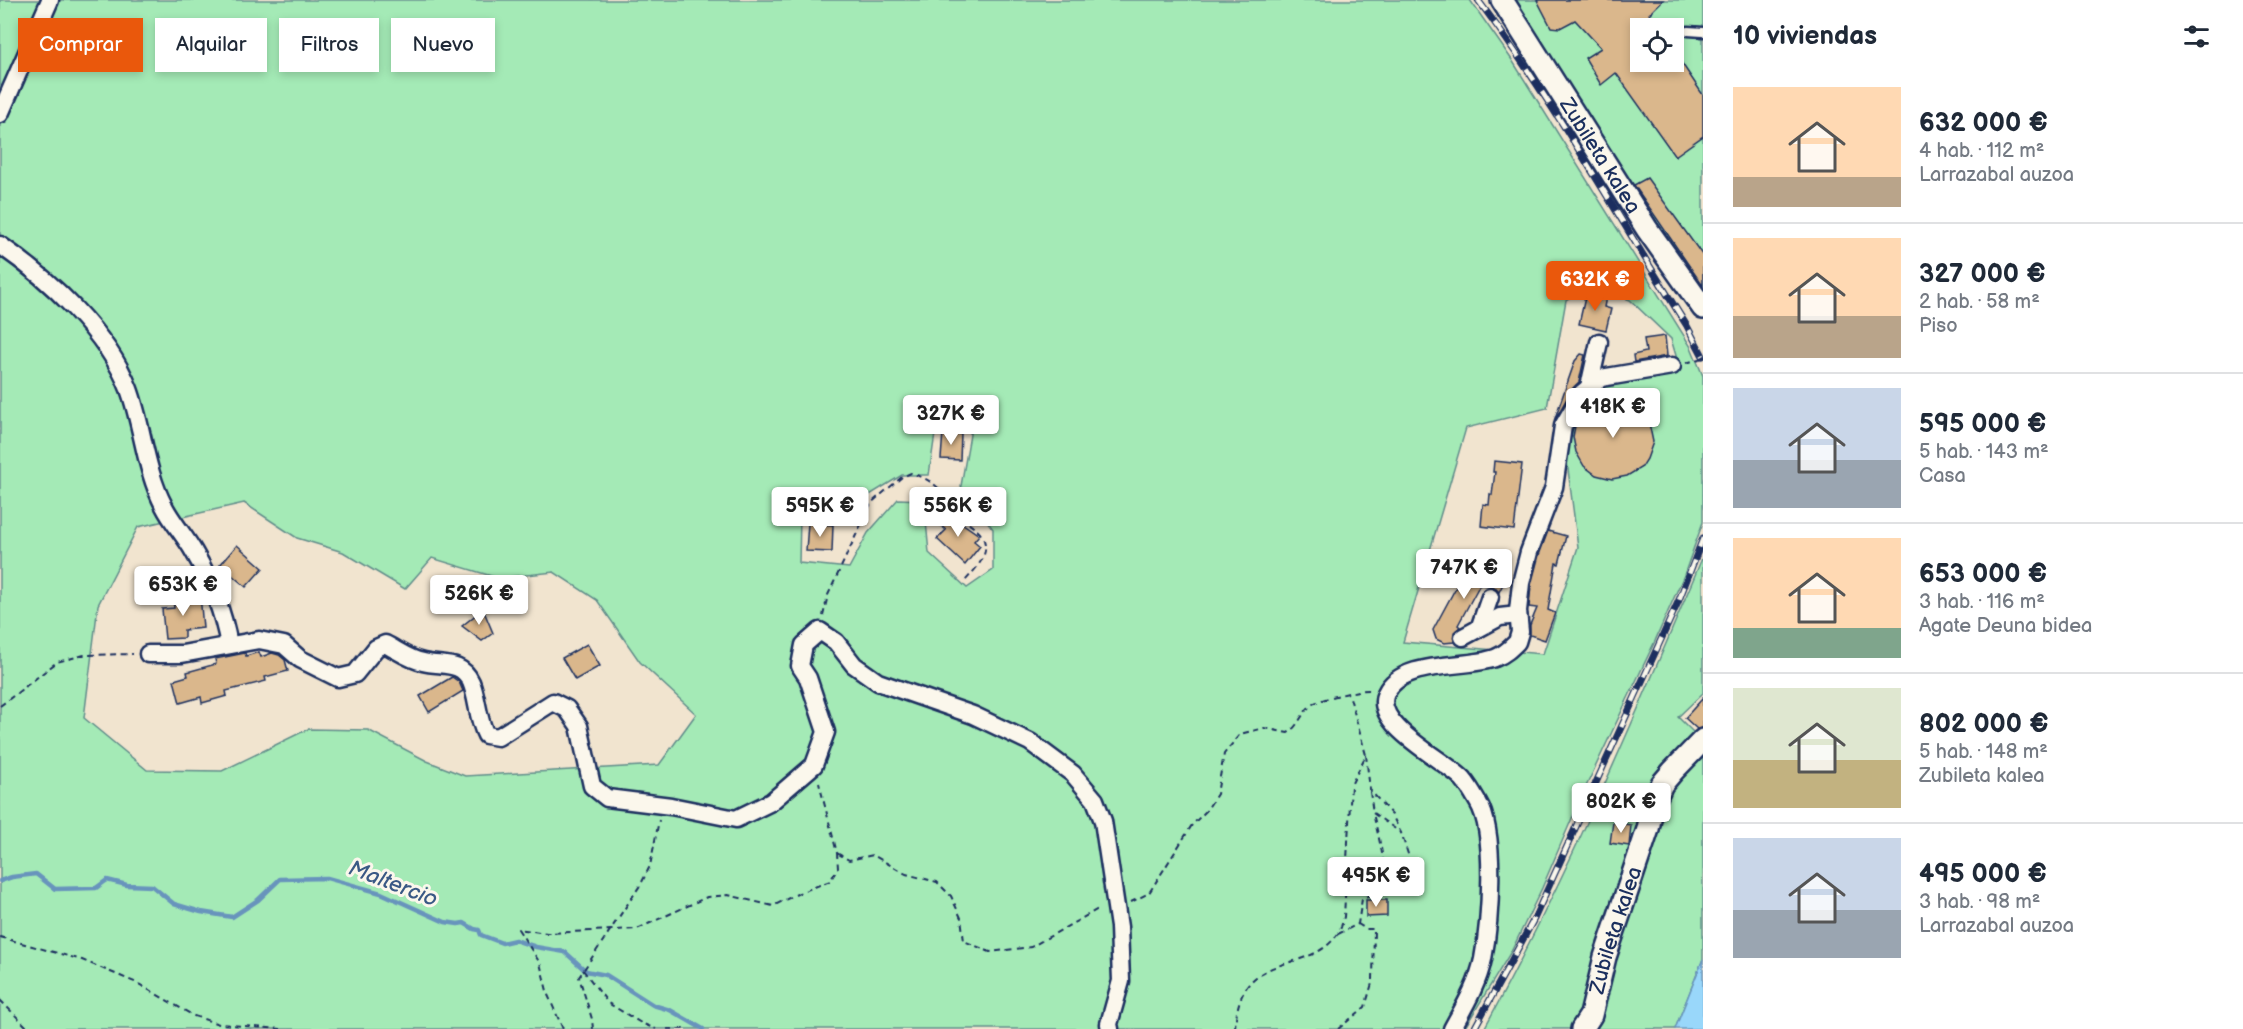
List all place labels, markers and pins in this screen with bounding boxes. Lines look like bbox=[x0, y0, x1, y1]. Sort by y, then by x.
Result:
pin: 632K € bbox=[1546, 261, 1644, 312]
pin: 418K € bbox=[1564, 388, 1662, 439]
pin: 327K € bbox=[902, 395, 1000, 446]
pin: 595K € bbox=[771, 487, 869, 538]
pin: 556K € bbox=[909, 487, 1007, 538]
pin: 747K € bbox=[1415, 549, 1513, 600]
pin: 653K € bbox=[134, 566, 232, 617]
pin: 526K € bbox=[430, 575, 528, 626]
pin: 802K € bbox=[1572, 783, 1670, 834]
pin: 495K € bbox=[1327, 857, 1425, 908]

